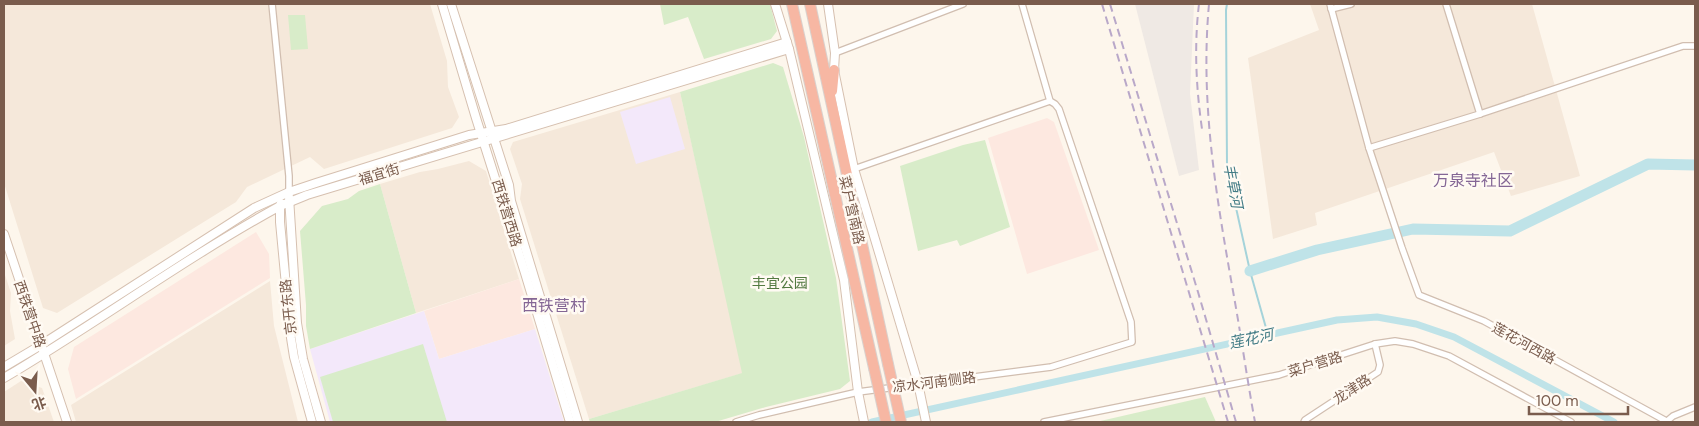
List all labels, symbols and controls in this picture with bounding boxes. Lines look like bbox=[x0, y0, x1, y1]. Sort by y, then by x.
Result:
street label: 福宜街 bbox=[356, 159, 402, 189]
water label: 丰草河 bbox=[1219, 162, 1248, 213]
district label: 万泉寺社区 bbox=[1433, 170, 1513, 191]
street label: 菜户营南路 bbox=[835, 174, 869, 246]
street label: 西铁营西路 bbox=[488, 177, 526, 249]
park label: 丰宜公园 bbox=[752, 274, 808, 292]
street label: 西铁营中路 bbox=[10, 278, 50, 350]
street label: 京开东路 bbox=[276, 278, 300, 336]
district label: 西铁营村 bbox=[522, 295, 586, 316]
street label: 莲花河西路 bbox=[1489, 318, 1559, 368]
water label: 莲花河 bbox=[1227, 324, 1278, 353]
street label: 菜户营路 bbox=[1286, 347, 1344, 381]
north arrow bbox=[10, 366, 60, 416]
street label: 凉水河南侧路 bbox=[891, 368, 977, 396]
street label: 龙津路 bbox=[1329, 370, 1375, 408]
scale bar bbox=[1529, 384, 1628, 416]
text: 100 m bbox=[1536, 391, 1579, 411]
text: 北 bbox=[30, 393, 48, 414]

